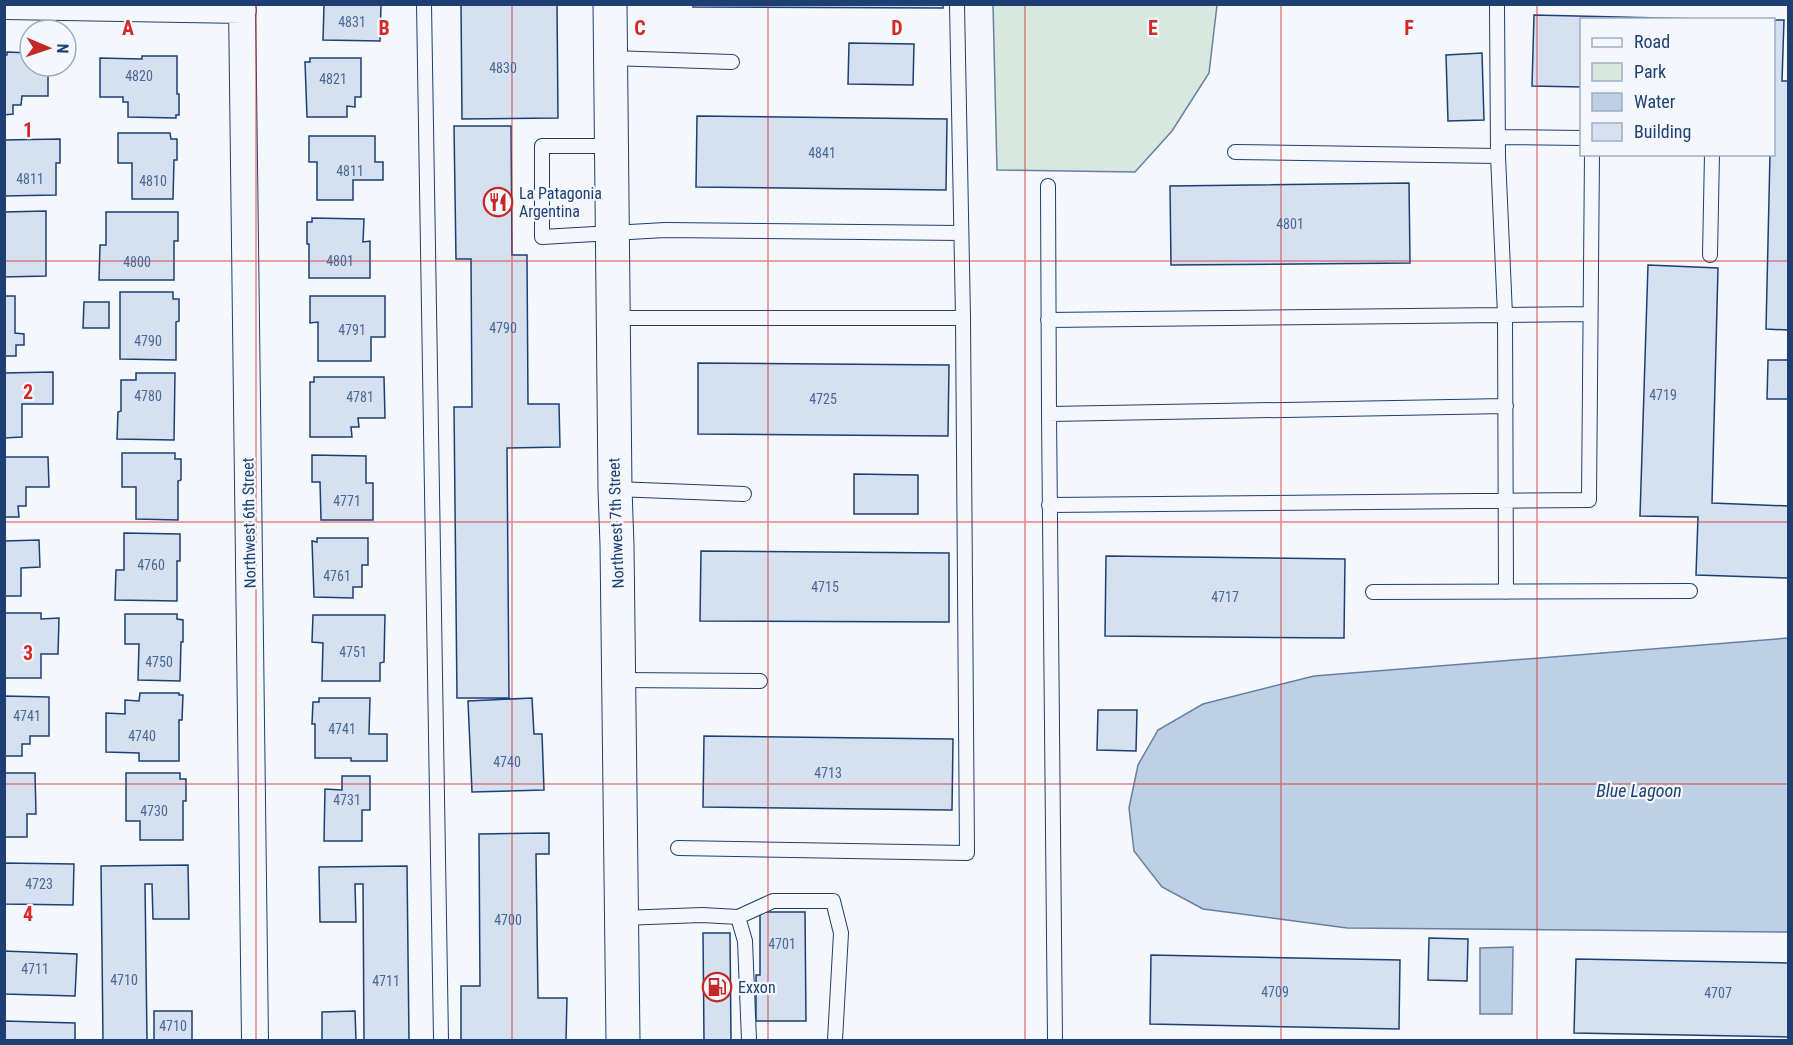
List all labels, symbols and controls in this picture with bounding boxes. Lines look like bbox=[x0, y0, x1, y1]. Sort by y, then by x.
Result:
house number: 4831 bbox=[338, 14, 366, 30]
text: A bbox=[122, 16, 134, 40]
text: B bbox=[378, 16, 390, 40]
text: C bbox=[634, 16, 646, 40]
text: D bbox=[891, 16, 903, 40]
text: E bbox=[1148, 16, 1158, 40]
text: F bbox=[1404, 16, 1414, 40]
north arrow bbox=[18, 18, 78, 78]
legend bbox=[1580, 18, 1775, 156]
text: Road bbox=[1634, 31, 1670, 52]
text: N bbox=[53, 43, 72, 54]
house number: 4830 bbox=[489, 60, 517, 76]
text: Park bbox=[1634, 61, 1666, 82]
house number: 4820 bbox=[125, 68, 153, 84]
house number: 4821 bbox=[319, 71, 347, 87]
text: Water bbox=[1634, 91, 1676, 112]
text: 1 bbox=[23, 118, 33, 142]
text: Building bbox=[1634, 121, 1691, 142]
house number: 4841 bbox=[808, 145, 836, 161]
house number: 4811 bbox=[336, 163, 364, 179]
house number: 4811 bbox=[16, 171, 44, 187]
house number: 4810 bbox=[139, 173, 167, 189]
place label: La Patagonia Argentina bbox=[519, 184, 602, 221]
restaurant icon: La Patagonia Argentina bbox=[482, 186, 514, 218]
house number: 4801 bbox=[1276, 216, 1304, 232]
house number: 4801 bbox=[326, 253, 354, 269]
house number: 4800 bbox=[123, 254, 151, 270]
house number: 4790 bbox=[489, 320, 517, 336]
house number: 4791 bbox=[338, 322, 366, 338]
house number: 4790 bbox=[134, 333, 162, 349]
text: 2 bbox=[23, 380, 33, 404]
house number: 4719 bbox=[1649, 387, 1677, 403]
house number: 4780 bbox=[134, 388, 162, 404]
house number: 4781 bbox=[346, 389, 374, 405]
house number: 4725 bbox=[809, 391, 837, 407]
street label: Northwest 6th Street bbox=[238, 457, 260, 589]
street label: Northwest 7th Street bbox=[604, 457, 628, 589]
house number: 4771 bbox=[333, 493, 361, 509]
house number: 4760 bbox=[137, 557, 165, 573]
house number: 4761 bbox=[323, 568, 351, 584]
house number: 4715 bbox=[811, 579, 839, 595]
house number: 4717 bbox=[1211, 589, 1239, 605]
text: 3 bbox=[23, 641, 33, 665]
house number: 4751 bbox=[339, 644, 367, 660]
house number: 4750 bbox=[145, 654, 173, 670]
house number: 4741 bbox=[13, 708, 41, 724]
house number: 4741 bbox=[328, 721, 356, 737]
house number: 4740 bbox=[128, 728, 156, 744]
house number: 4740 bbox=[493, 754, 521, 770]
house number: 4713 bbox=[814, 765, 842, 781]
water label: Blue Lagoon bbox=[1596, 780, 1682, 801]
house number: 4731 bbox=[333, 792, 361, 808]
house number: 4730 bbox=[140, 803, 168, 819]
house number: 4723 bbox=[25, 876, 53, 892]
text: 4 bbox=[23, 902, 33, 926]
house number: 4700 bbox=[494, 912, 522, 928]
house number: 4701 bbox=[768, 936, 796, 952]
house number: 4711 bbox=[21, 961, 49, 977]
fuel station icon: Exxon bbox=[701, 971, 733, 1003]
house number: 4710 bbox=[110, 972, 138, 988]
house number: 4711 bbox=[372, 973, 400, 989]
place label: Exxon bbox=[738, 978, 776, 997]
house number: 4709 bbox=[1261, 984, 1289, 1000]
house number: 4707 bbox=[1704, 985, 1732, 1001]
house number: 4710 bbox=[159, 1018, 187, 1034]

